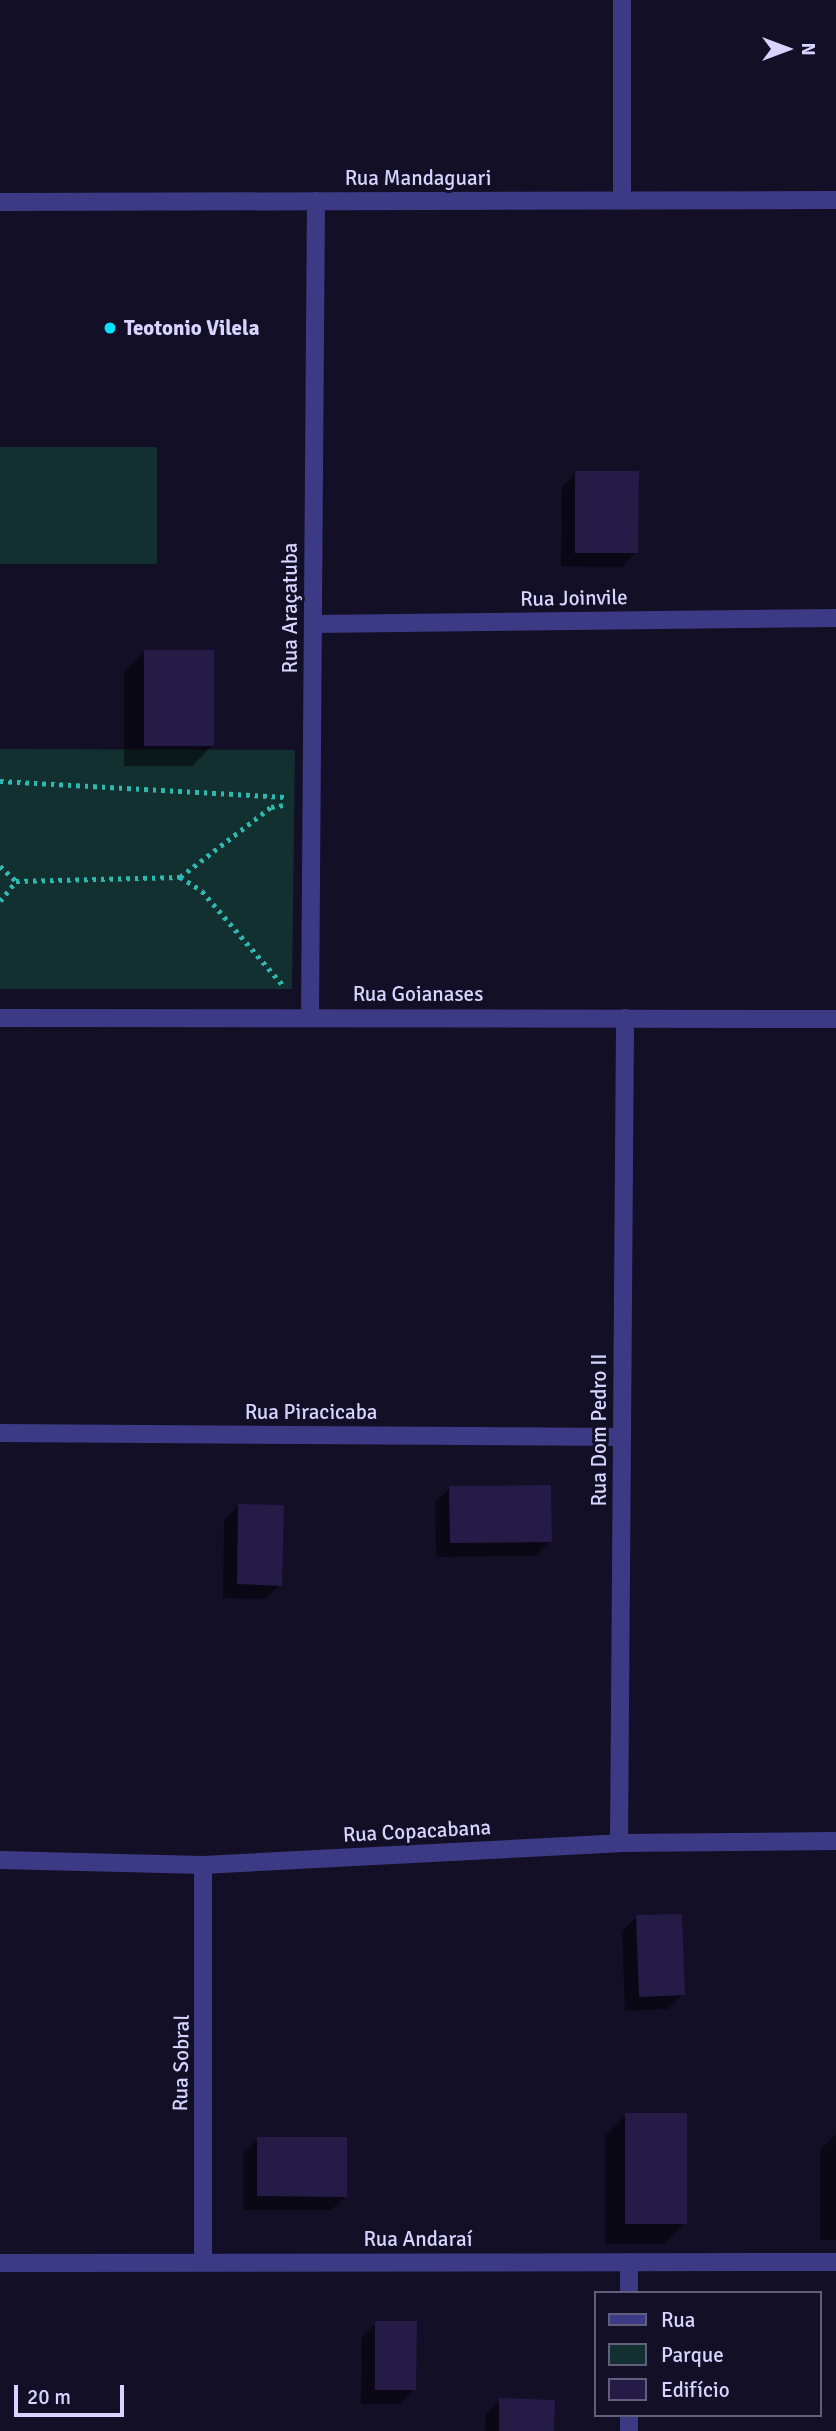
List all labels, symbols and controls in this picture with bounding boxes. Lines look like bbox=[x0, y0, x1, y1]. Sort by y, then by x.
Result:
north arrow bbox=[752, 14, 822, 84]
text: N bbox=[796, 42, 820, 56]
street label: Rua Mandaguari bbox=[345, 165, 491, 191]
place label: Teotonio Vilela bbox=[124, 315, 259, 341]
marker: Teotonio Vilela bbox=[102, 320, 118, 336]
street label: Rua Araçatuba bbox=[277, 543, 303, 673]
street label: Rua Joinvile bbox=[520, 584, 628, 612]
street label: Rua Goianases bbox=[353, 981, 483, 1007]
street label: Rua Dom Pedro II bbox=[586, 1354, 612, 1506]
street label: Rua Piracicaba bbox=[245, 1399, 377, 1425]
street label: Rua Copacabana bbox=[342, 1815, 492, 1847]
street label: Rua Sobral bbox=[168, 2014, 194, 2112]
street label: Rua Andaraí bbox=[364, 2226, 472, 2252]
legend bbox=[594, 2291, 822, 2417]
text: Rua bbox=[661, 2307, 695, 2333]
text: Parque bbox=[661, 2342, 724, 2368]
scale bar bbox=[18, 2372, 128, 2416]
text: Edifício bbox=[661, 2377, 730, 2403]
text: 20 m bbox=[27, 2384, 71, 2410]

